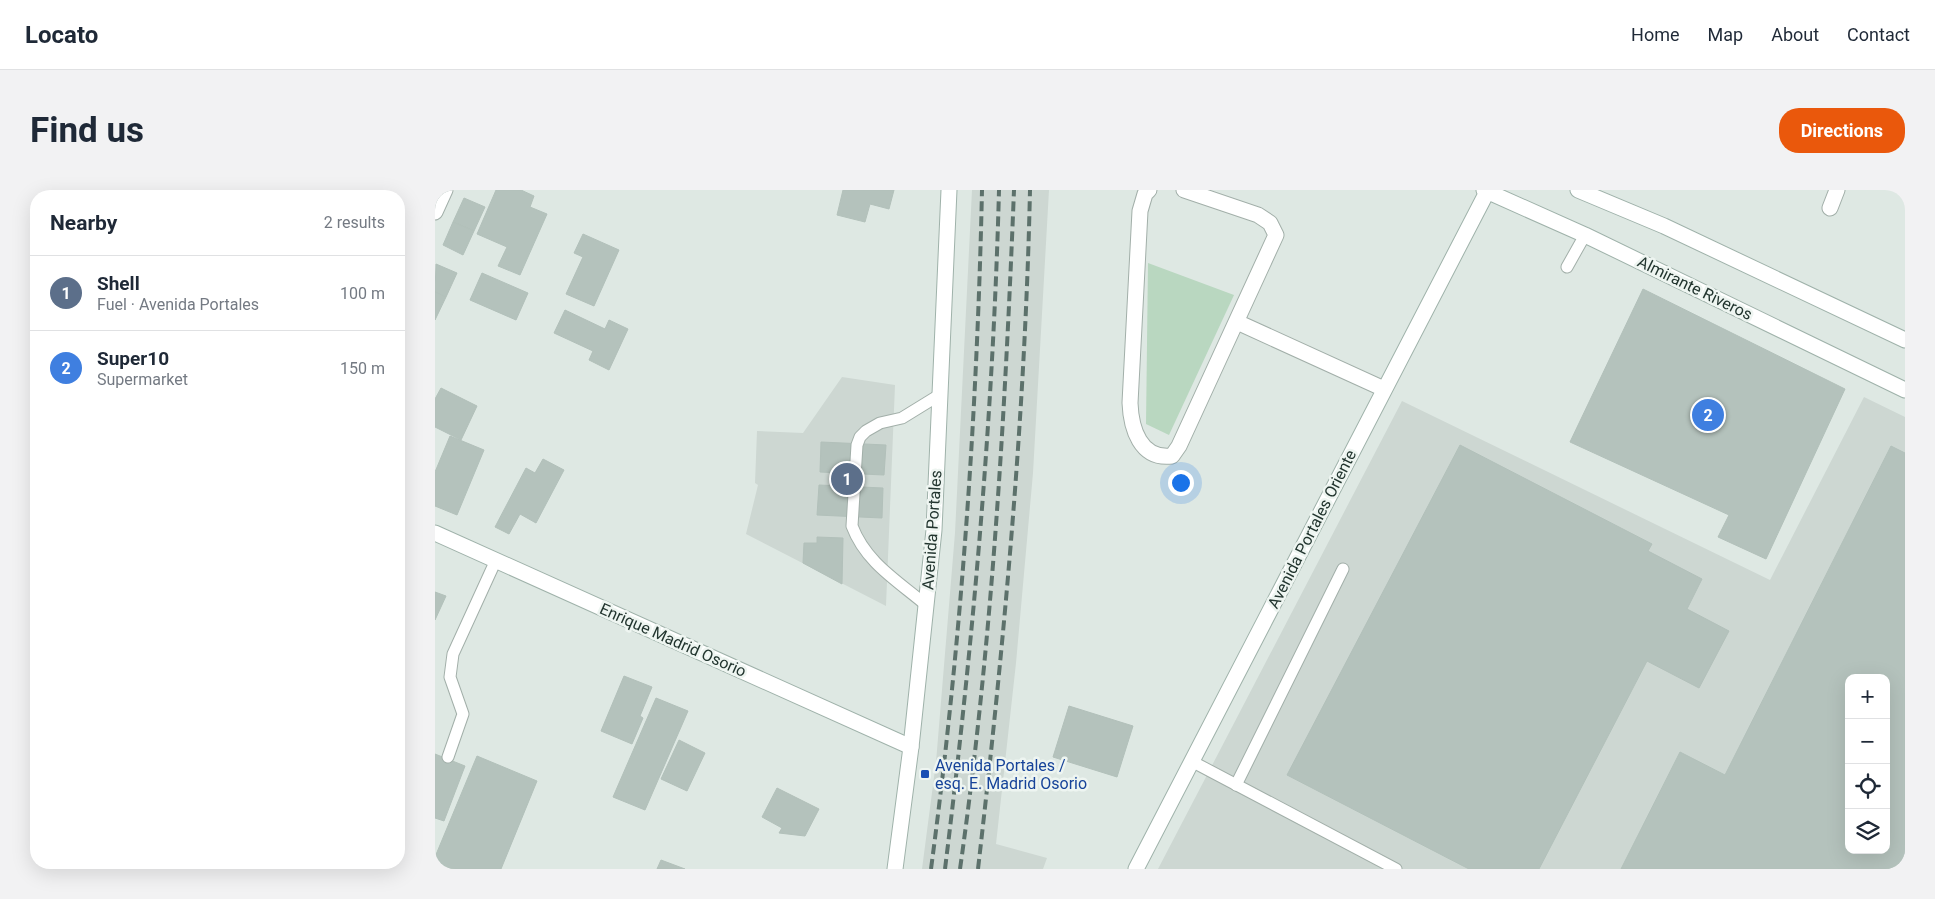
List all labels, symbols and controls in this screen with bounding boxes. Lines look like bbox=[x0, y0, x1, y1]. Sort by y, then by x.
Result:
text: Locato bbox=[25, 21, 98, 49]
text: Home bbox=[1631, 24, 1680, 45]
text: Map bbox=[1708, 24, 1743, 45]
text: About bbox=[1771, 24, 1819, 45]
text: Contact bbox=[1847, 24, 1910, 45]
button: Directions bbox=[1779, 108, 1905, 153]
text: Find us bbox=[30, 110, 144, 151]
text: Nearby bbox=[50, 211, 117, 235]
text: 2 results bbox=[324, 213, 385, 232]
street label: Almirante Riveros bbox=[1635, 252, 1755, 324]
text: Shell bbox=[97, 272, 140, 295]
text: 1 bbox=[61, 284, 71, 303]
text: 100 m bbox=[340, 284, 385, 303]
text: Fuel · Avenida Portales bbox=[97, 295, 259, 314]
text: Super10 bbox=[97, 347, 169, 370]
text: 2 bbox=[61, 359, 71, 378]
text: 150 m bbox=[340, 359, 385, 378]
text: Supermarket bbox=[97, 370, 188, 389]
pin: 2 bbox=[1692, 396, 1724, 434]
street label: Avenida Portales Oriente bbox=[1264, 447, 1360, 611]
pin: 1 bbox=[831, 460, 863, 498]
street label: Avenida Portales bbox=[918, 469, 946, 591]
your location bbox=[1168, 470, 1194, 496]
street label: Enrique Madrid Osorio bbox=[597, 599, 749, 681]
map controls bbox=[1845, 674, 1890, 854]
button: + bbox=[1845, 674, 1890, 719]
button: − bbox=[1845, 719, 1890, 764]
place label: Avenida Portales / esq. E. Madrid Osorio bbox=[935, 756, 1087, 793]
button: locate bbox=[1845, 764, 1890, 809]
marker: Avenida Portales / esq. E. Madrid Osorio bbox=[919, 768, 931, 780]
button: layers bbox=[1845, 809, 1890, 854]

